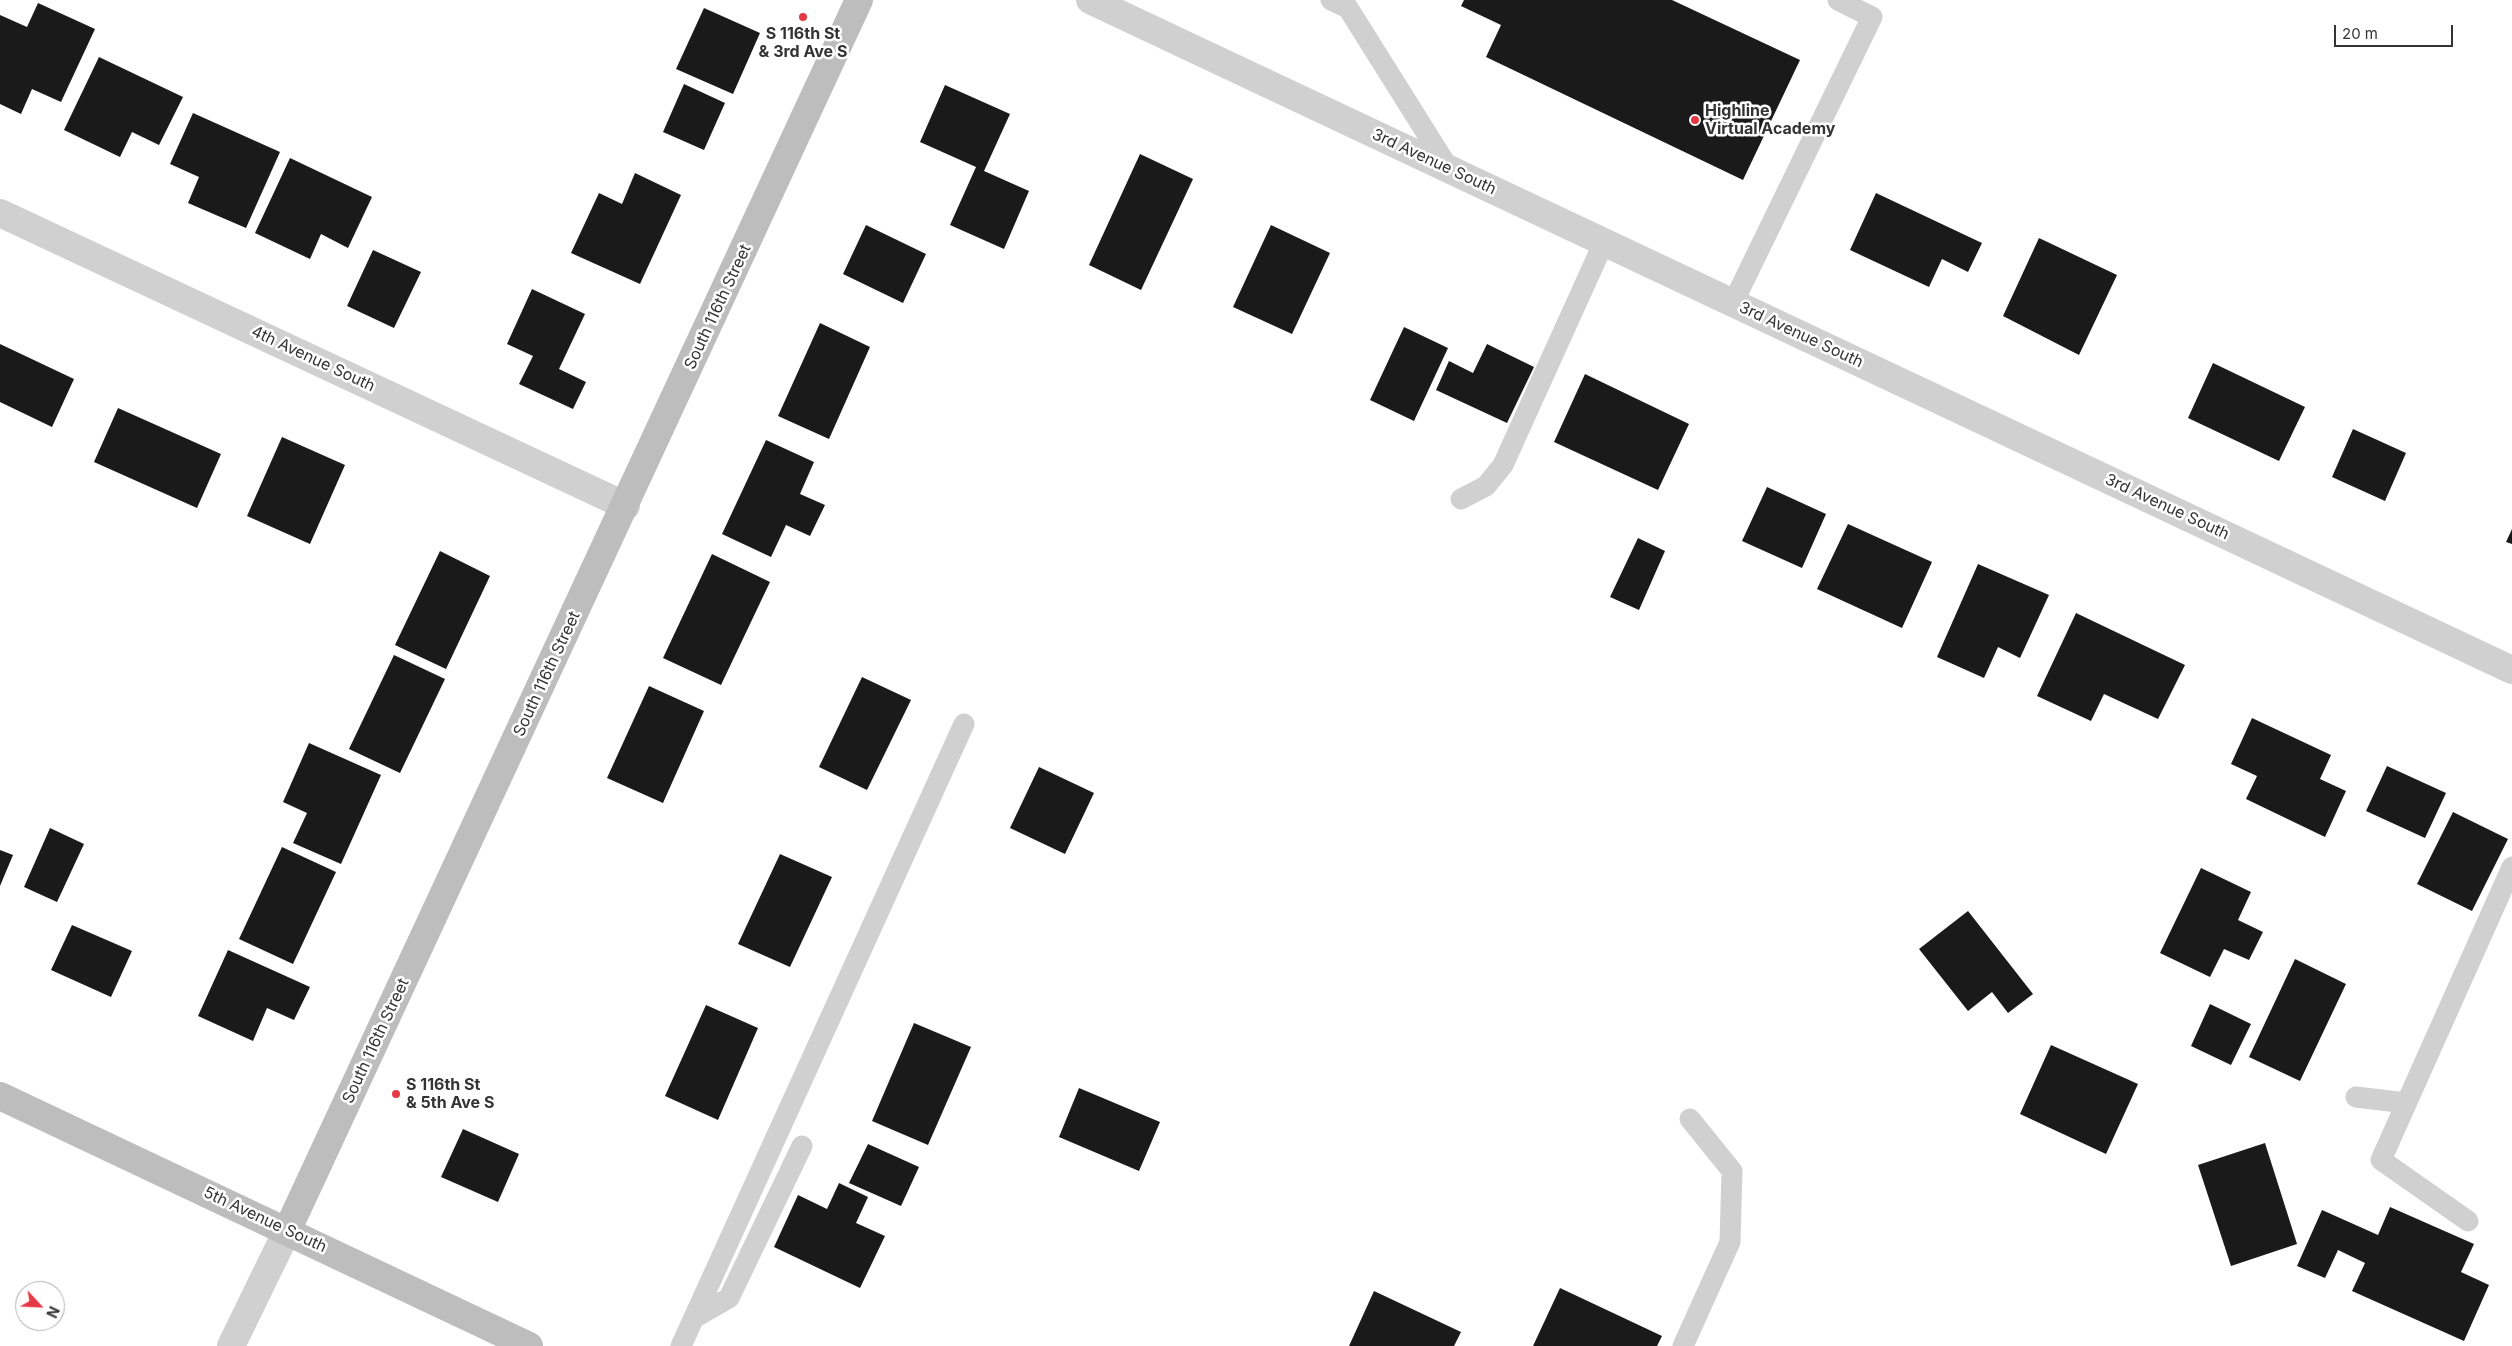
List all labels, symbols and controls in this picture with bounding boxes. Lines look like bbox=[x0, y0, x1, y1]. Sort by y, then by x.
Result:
marker: S 116th St & 3rd Ave S bbox=[797, 11, 809, 23]
scale bar bbox=[2337, 15, 2456, 47]
place label: S 116th St & 3rd Ave S bbox=[759, 24, 847, 62]
text: 20 m bbox=[2342, 24, 2378, 43]
place label: Highline Virtual Academy bbox=[1705, 101, 1835, 139]
marker: Highline Virtual Academy bbox=[1689, 114, 1701, 126]
street label: 3rd Avenue South bbox=[1369, 125, 1499, 199]
street label: South 116th Street bbox=[681, 241, 755, 373]
street label: 3rd Avenue South bbox=[1736, 298, 1866, 372]
street label: 4th Avenue South bbox=[248, 322, 378, 396]
street label: 3rd Avenue South bbox=[2102, 470, 2232, 544]
street label: South 116th Street bbox=[510, 608, 584, 740]
street label: South 116th Street bbox=[339, 975, 413, 1107]
place label: S 116th St & 5th Ave S bbox=[406, 1075, 494, 1113]
marker: S 116th St & 5th Ave S bbox=[390, 1088, 402, 1100]
street label: 5th Avenue South bbox=[200, 1183, 330, 1257]
north arrow bbox=[15, 1281, 65, 1331]
text: N bbox=[43, 1304, 63, 1321]

